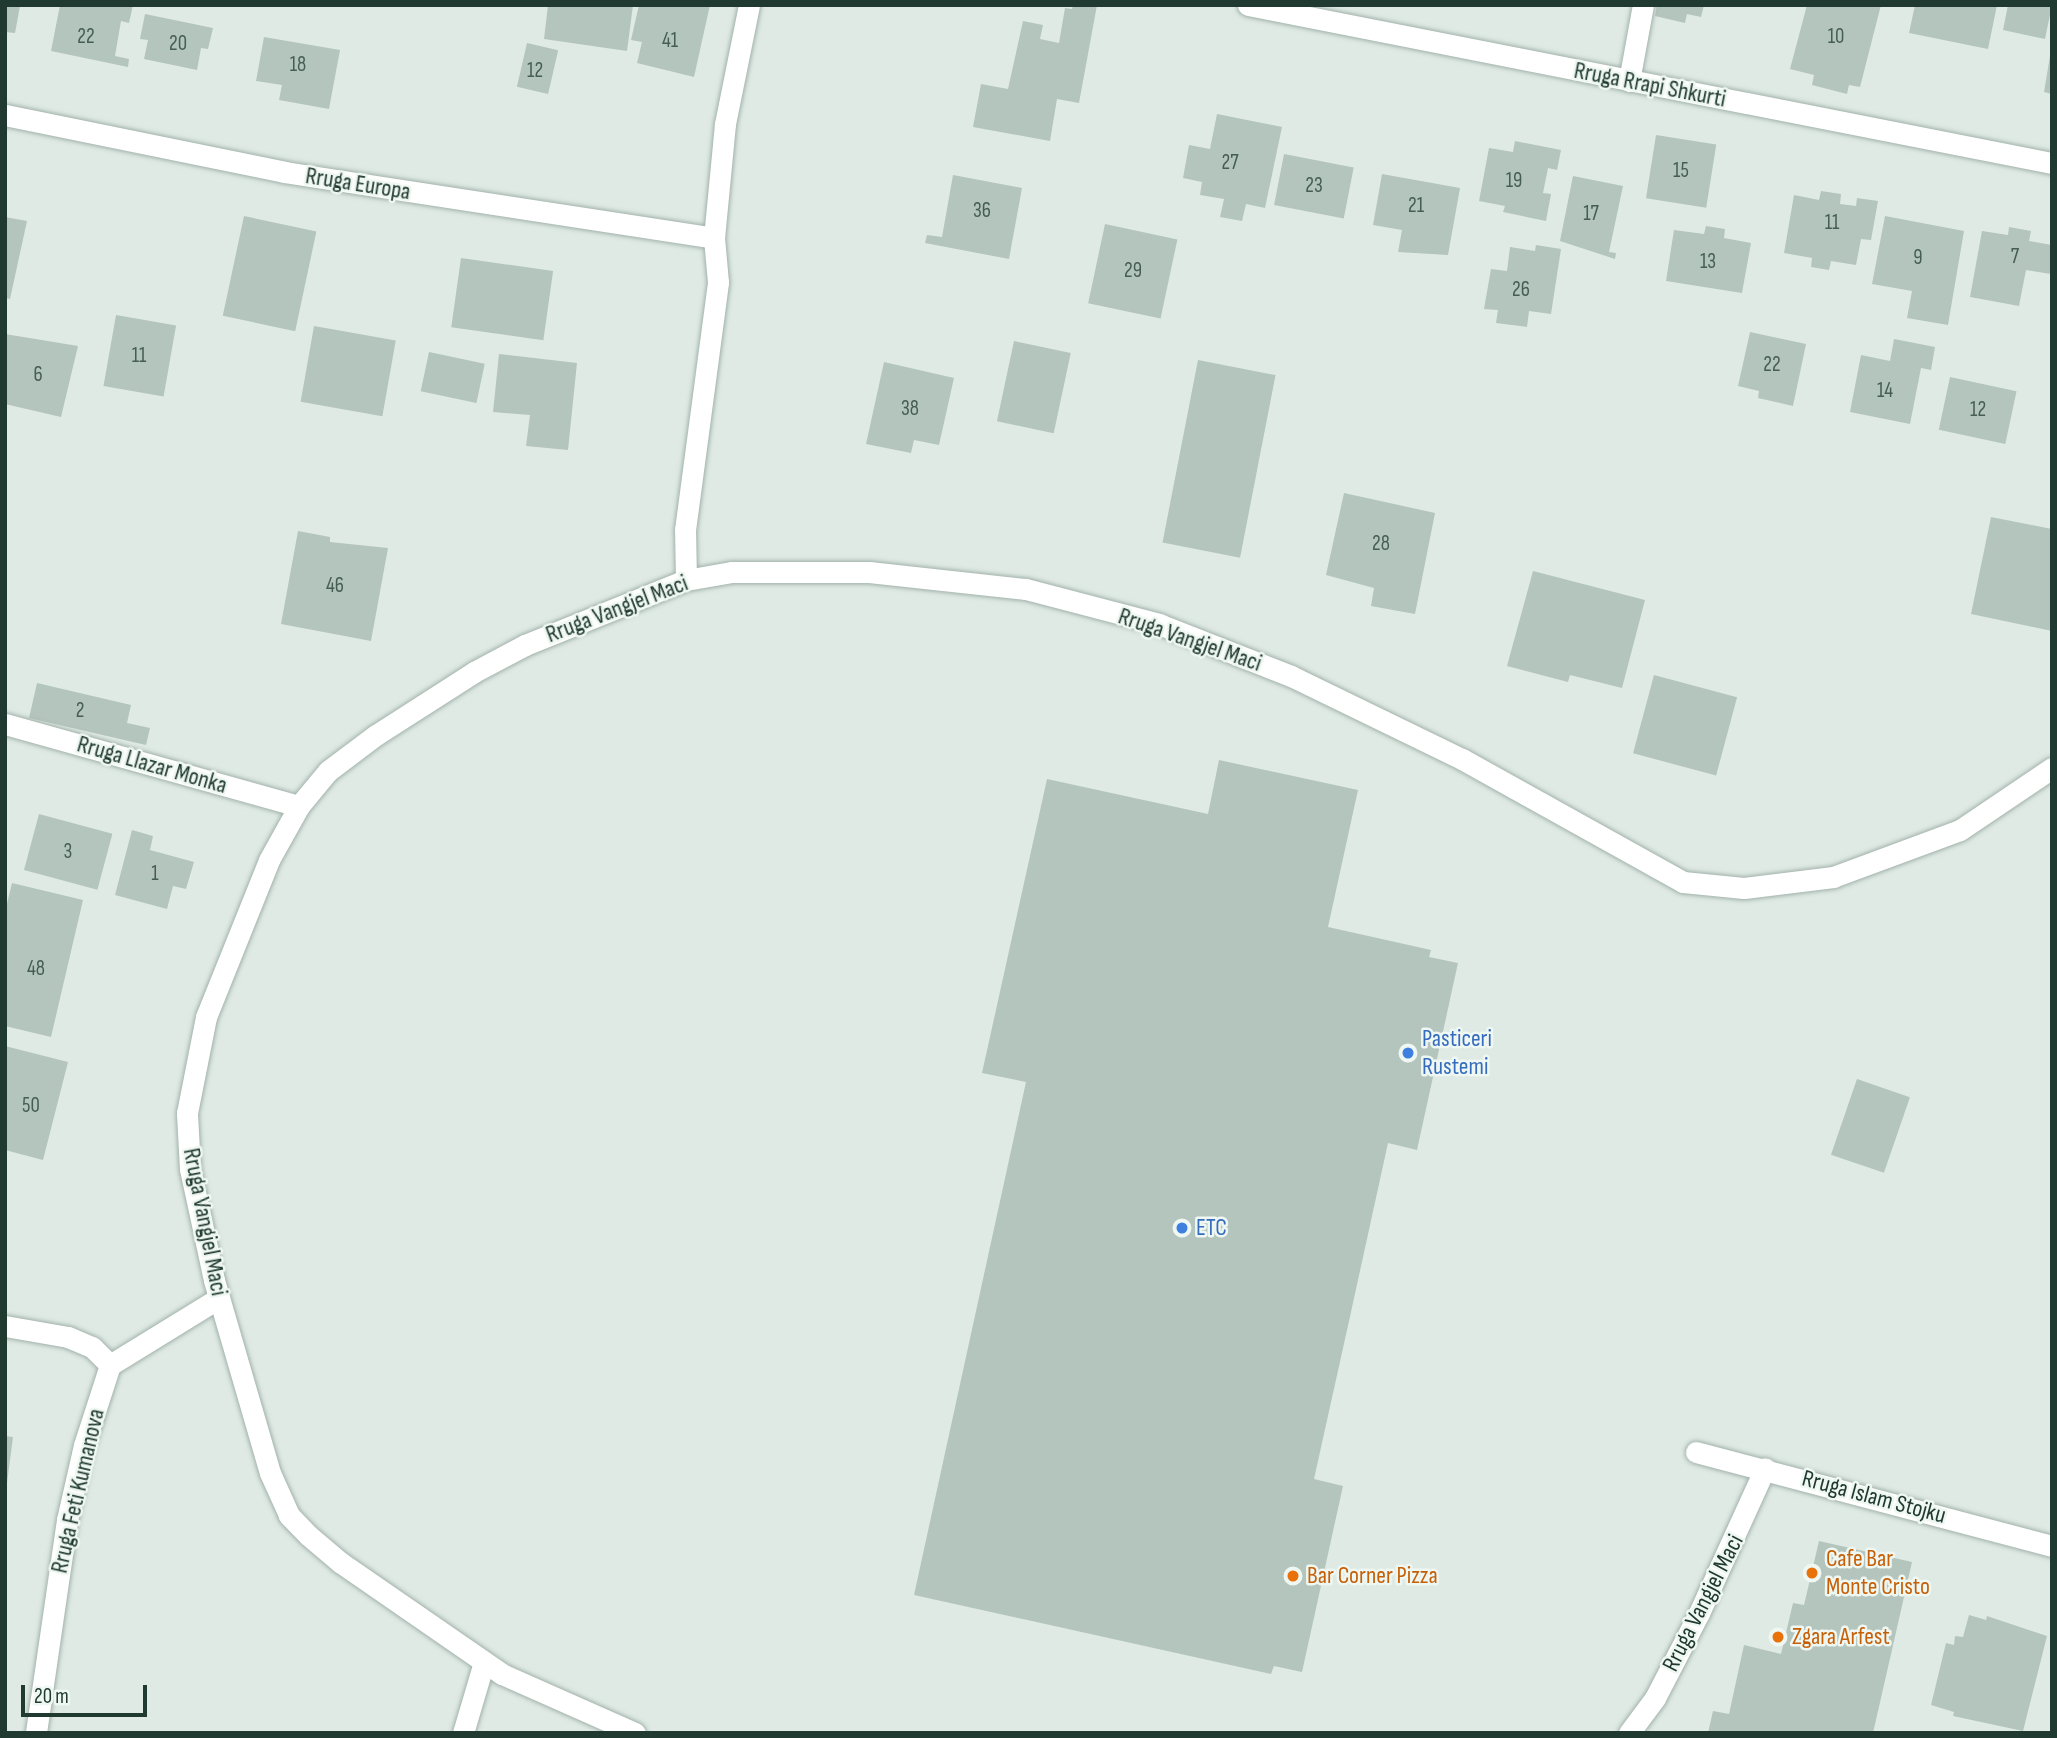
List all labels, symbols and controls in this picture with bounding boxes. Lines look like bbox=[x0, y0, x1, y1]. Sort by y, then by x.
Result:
house number: 22 bbox=[77, 24, 95, 50]
house number: 10 bbox=[1828, 24, 1844, 50]
house number: 41 bbox=[662, 28, 678, 54]
house number: 20 bbox=[169, 31, 187, 57]
house number: 18 bbox=[290, 52, 306, 78]
street label: Rruga Rrapi Shkurti bbox=[1572, 56, 1728, 114]
house number: 12 bbox=[527, 58, 543, 84]
house number: 27 bbox=[1221, 150, 1239, 176]
house number: 15 bbox=[1673, 158, 1689, 184]
street label: Rruga Europa bbox=[303, 161, 413, 207]
house number: 19 bbox=[1506, 168, 1522, 194]
house number: 23 bbox=[1305, 173, 1323, 199]
house number: 21 bbox=[1408, 193, 1424, 219]
house number: 36 bbox=[973, 198, 991, 224]
house number: 17 bbox=[1583, 201, 1599, 227]
house number: 11 bbox=[1825, 210, 1839, 236]
house number: 7 bbox=[2011, 244, 2019, 270]
house number: 9 bbox=[1913, 245, 1923, 271]
house number: 13 bbox=[1700, 249, 1716, 275]
house number: 29 bbox=[1124, 258, 1142, 284]
house number: 26 bbox=[1512, 277, 1530, 303]
house number: 11 bbox=[132, 343, 146, 369]
house number: 22 bbox=[1763, 352, 1781, 378]
house number: 6 bbox=[33, 362, 43, 388]
house number: 14 bbox=[1877, 378, 1893, 404]
house number: 38 bbox=[901, 396, 919, 422]
house number: 12 bbox=[1970, 397, 1986, 423]
house number: 28 bbox=[1372, 531, 1390, 557]
street label: Rruga Vangjel Maci bbox=[542, 569, 692, 649]
house number: 46 bbox=[326, 573, 344, 599]
street label: Rruga Vangjel Maci bbox=[1114, 602, 1266, 678]
house number: 2 bbox=[76, 698, 84, 724]
street label: Rruga Llazar Monka bbox=[74, 730, 230, 800]
house number: 3 bbox=[64, 839, 72, 865]
house number: 1 bbox=[151, 861, 159, 887]
house number: 48 bbox=[27, 956, 45, 982]
place label: Pasticeri Rustemi bbox=[1422, 1025, 1492, 1081]
marker: Pasticeri Rustemi bbox=[1400, 1045, 1416, 1061]
house number: 50 bbox=[22, 1093, 40, 1119]
street label: Rruga Vangjel Maci bbox=[177, 1146, 233, 1298]
place label: ETC bbox=[1196, 1214, 1227, 1242]
marker: ETC bbox=[1174, 1220, 1190, 1236]
street label: Rruga Feti Kumanova bbox=[45, 1406, 111, 1576]
street label: Rruga Islam Stojku bbox=[1799, 1464, 1949, 1530]
street label: Rruga Vangjel Maci bbox=[1656, 1530, 1750, 1676]
place label: Cafe Bar Monte Cristo bbox=[1826, 1545, 1930, 1601]
place label: Bar Corner Pizza bbox=[1307, 1562, 1438, 1590]
marker: Cafe Bar Monte Cristo bbox=[1804, 1565, 1820, 1581]
marker: Bar Corner Pizza bbox=[1285, 1568, 1301, 1584]
place label: Zgara Arfest bbox=[1792, 1623, 1890, 1651]
marker: Zgara Arfest bbox=[1770, 1629, 1786, 1645]
scale bar bbox=[24, 1672, 150, 1716]
text: 20 m bbox=[34, 1684, 69, 1709]

